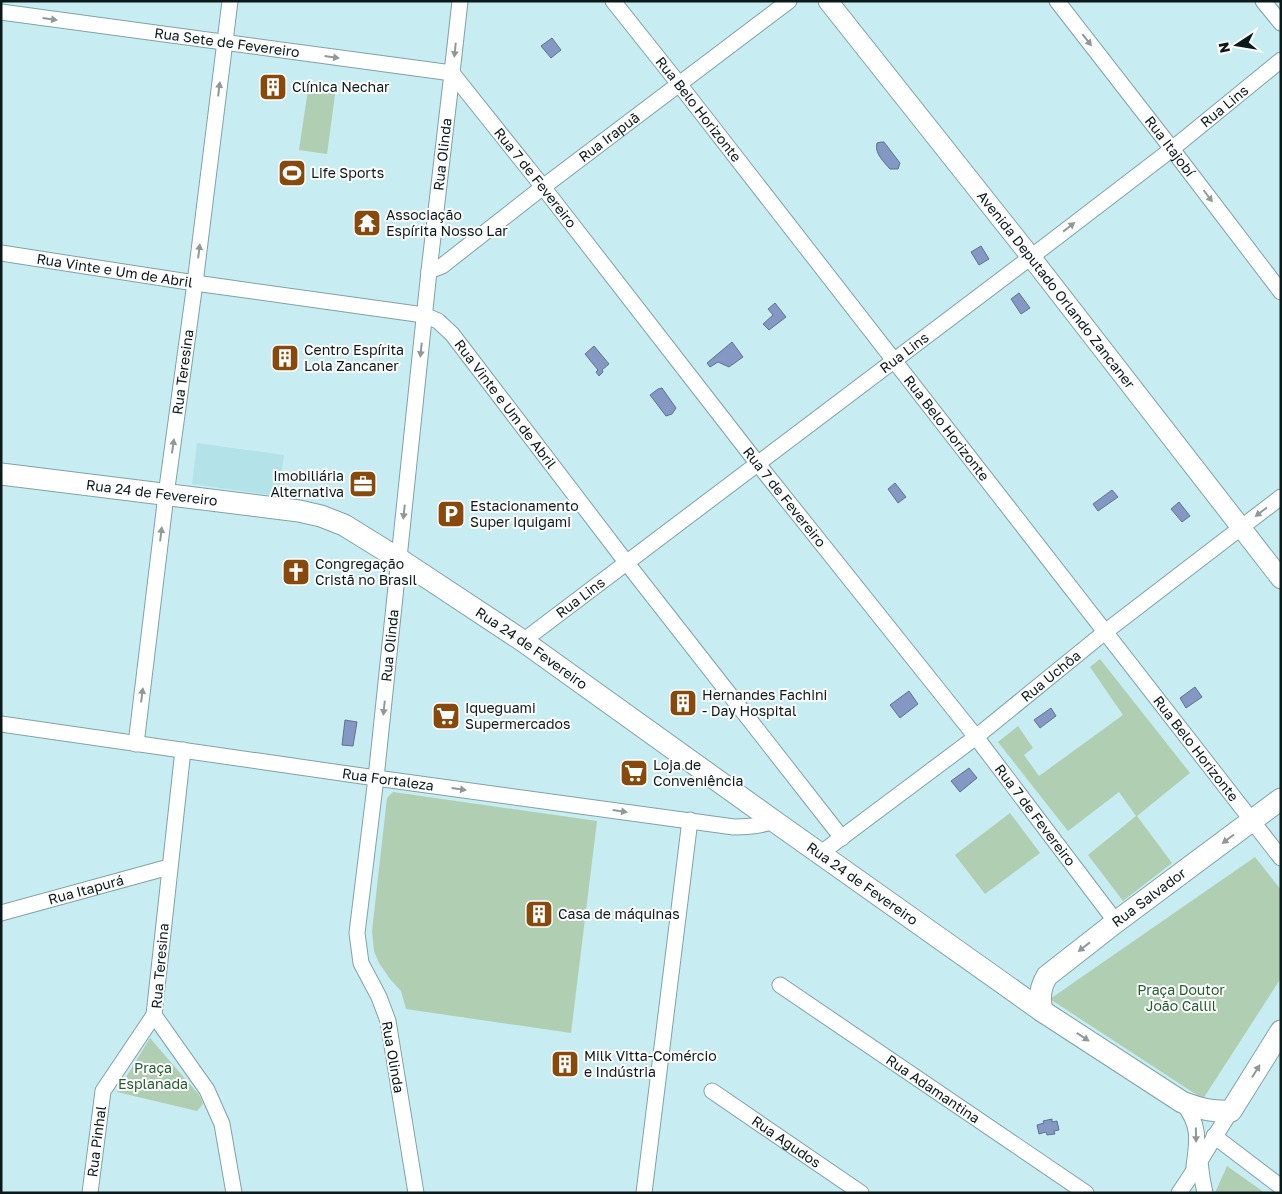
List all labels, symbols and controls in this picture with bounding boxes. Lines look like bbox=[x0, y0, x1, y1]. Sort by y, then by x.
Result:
one-way arrow bbox=[42, 15, 58, 23]
north arrow bbox=[1212, 20, 1262, 70]
street label: Rua Sete de Fevereiro bbox=[153, 24, 301, 60]
one-way arrow bbox=[1081, 33, 1092, 46]
text: N bbox=[1214, 41, 1233, 55]
one-way arrow bbox=[451, 42, 459, 58]
one-way arrow bbox=[324, 53, 340, 61]
street label: Rua Belo Horizonte bbox=[652, 53, 745, 165]
building icon: Clínica Nechar bbox=[258, 72, 288, 102]
place label: Clínica Nechar bbox=[292, 78, 390, 95]
one-way arrow bbox=[215, 81, 223, 97]
street label: Rua Lins bbox=[1197, 81, 1251, 130]
street label: Rua Irapuã bbox=[575, 108, 643, 165]
street label: Rua Itajobí bbox=[1142, 112, 1200, 181]
street label: Rua Olinda bbox=[429, 117, 455, 191]
street label: Rua 7 de Fevereiro bbox=[491, 124, 580, 231]
sports icon: Life Sports bbox=[277, 158, 307, 188]
place label: Life Sports bbox=[311, 164, 384, 181]
street label: Avenida Deputado Orlando Zancaner bbox=[974, 187, 1139, 392]
one-way arrow bbox=[1202, 189, 1213, 202]
place label: Associação Espírita Nosso Lar bbox=[386, 206, 508, 239]
temple icon: Associação Espírita Nosso Lar bbox=[352, 208, 382, 238]
one-way arrow bbox=[1062, 222, 1075, 233]
one-way arrow bbox=[195, 242, 203, 258]
street label: Rua Vinte e Um de Abril bbox=[35, 250, 194, 291]
street label: Rua Teresina bbox=[168, 328, 197, 416]
street label: Rua Lins bbox=[876, 328, 932, 376]
street label: Rua Vinte e Um de Abril bbox=[451, 336, 560, 472]
place label: Centro Espírita Lola Zancaner bbox=[304, 341, 404, 374]
building icon: Centro Espírita Lola Zancaner bbox=[270, 343, 300, 373]
one-way arrow bbox=[417, 343, 425, 359]
street label: Rua Belo Horizonte bbox=[901, 372, 993, 484]
one-way arrow bbox=[169, 438, 177, 454]
street label: Rua 7 de Fevereiro bbox=[740, 443, 830, 550]
place label: Imobiliária Alternativa bbox=[270, 467, 344, 500]
office icon: Imobiliária Alternativa bbox=[348, 469, 378, 499]
street label: Rua 24 de Fevereiro bbox=[85, 476, 219, 509]
place label: Estacionamento Super Iquigami bbox=[470, 497, 579, 530]
parking icon: Estacionamento Super Iquigami bbox=[436, 499, 466, 529]
one-way arrow bbox=[400, 504, 408, 520]
one-way arrow bbox=[1254, 507, 1268, 517]
one-way arrow bbox=[157, 525, 165, 541]
place label: Congregação Cristã no Brasil bbox=[315, 555, 417, 588]
church icon: Congregação Cristã no Brasil bbox=[281, 557, 311, 587]
street label: Rua Lins bbox=[552, 573, 608, 621]
street label: Rua 24 de Fevereiro bbox=[473, 603, 591, 693]
street label: Rua Olinda bbox=[377, 608, 402, 683]
street label: Rua Uchôa bbox=[1017, 646, 1084, 705]
place label: Hernandes Fachini - Day Hospital bbox=[702, 686, 827, 719]
one-way arrow bbox=[138, 687, 146, 703]
building icon: Hernandes Fachini - Day Hospital bbox=[668, 688, 698, 718]
street label: Rua Belo Horizonte bbox=[1150, 692, 1243, 804]
place label: Iqueguami Supermercados bbox=[465, 699, 570, 732]
one-way arrow bbox=[380, 701, 388, 717]
supermarket icon: Iqueguami Supermercados bbox=[431, 701, 461, 731]
place label: Loja de Conveniência bbox=[653, 756, 743, 789]
supermarket icon: Loja de Conveniência bbox=[619, 758, 649, 788]
street label: Rua 7 de Fevereiro bbox=[992, 761, 1079, 869]
street label: Rua Fortaleza bbox=[341, 764, 435, 794]
one-way arrow bbox=[452, 786, 468, 794]
one-way arrow bbox=[613, 807, 629, 815]
one-way arrow bbox=[1221, 834, 1235, 844]
street label: Rua 24 de Fevereiro bbox=[804, 838, 921, 928]
street label: Rua Salvador bbox=[1108, 864, 1189, 930]
street label: Rua Itapurá bbox=[46, 871, 125, 908]
building icon: Casa de máquinas bbox=[524, 899, 554, 929]
place label: Casa de máquinas bbox=[558, 905, 680, 922]
street label: Rua Teresina bbox=[147, 922, 172, 1009]
one-way arrow bbox=[1078, 942, 1091, 953]
park label: Praça Doutor João Callil bbox=[1137, 981, 1225, 1014]
street label: Rua Olinda bbox=[379, 1020, 408, 1094]
one-way arrow bbox=[1076, 1033, 1090, 1042]
place label: Milk Vitta-Comércio e Indústria bbox=[584, 1047, 717, 1080]
building icon: Milk Vitta-Comércio e Indústria bbox=[550, 1049, 580, 1079]
street label: Rua Adamantina bbox=[883, 1051, 983, 1126]
park label: Praça Esplanada bbox=[118, 1059, 188, 1092]
one-way arrow bbox=[1251, 1064, 1261, 1078]
street label: Rua Pinhal bbox=[83, 1105, 109, 1178]
street label: Rua Agudos bbox=[749, 1112, 824, 1171]
one-way arrow bbox=[1192, 1128, 1200, 1144]

